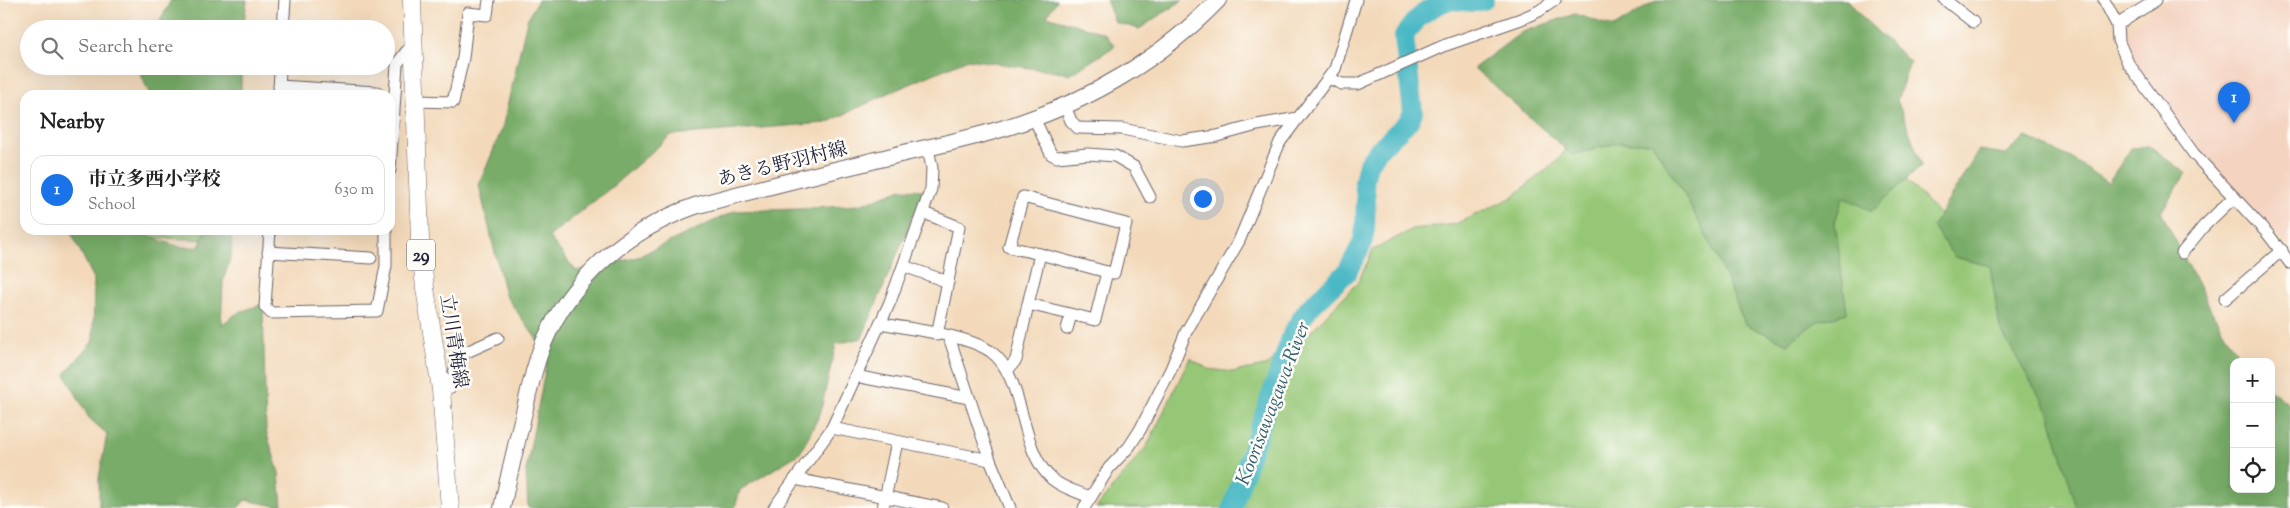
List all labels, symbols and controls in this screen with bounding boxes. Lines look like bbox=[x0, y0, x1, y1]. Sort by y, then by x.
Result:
search box bbox=[20, 20, 395, 75]
icon: search bbox=[38, 34, 66, 62]
text: Search here bbox=[78, 34, 173, 61]
pin: 1 bbox=[2218, 82, 2250, 123]
text: Nearby bbox=[40, 108, 105, 138]
street label: あきる野羽村線 bbox=[715, 136, 850, 195]
text: 市立多西小学校 bbox=[88, 167, 221, 194]
text: 1 bbox=[54, 179, 60, 202]
text: 630 m bbox=[335, 179, 374, 202]
your location bbox=[1190, 186, 1216, 212]
text: School bbox=[88, 194, 136, 217]
road number: 29 bbox=[407, 240, 435, 270]
street label: 立川青梅線 bbox=[432, 292, 473, 390]
water label: Koorisawagawa-River bbox=[1230, 318, 1319, 490]
map controls bbox=[2230, 358, 2275, 493]
button: + bbox=[2230, 358, 2275, 403]
button: − bbox=[2230, 403, 2275, 448]
button: locate bbox=[2230, 448, 2275, 493]

